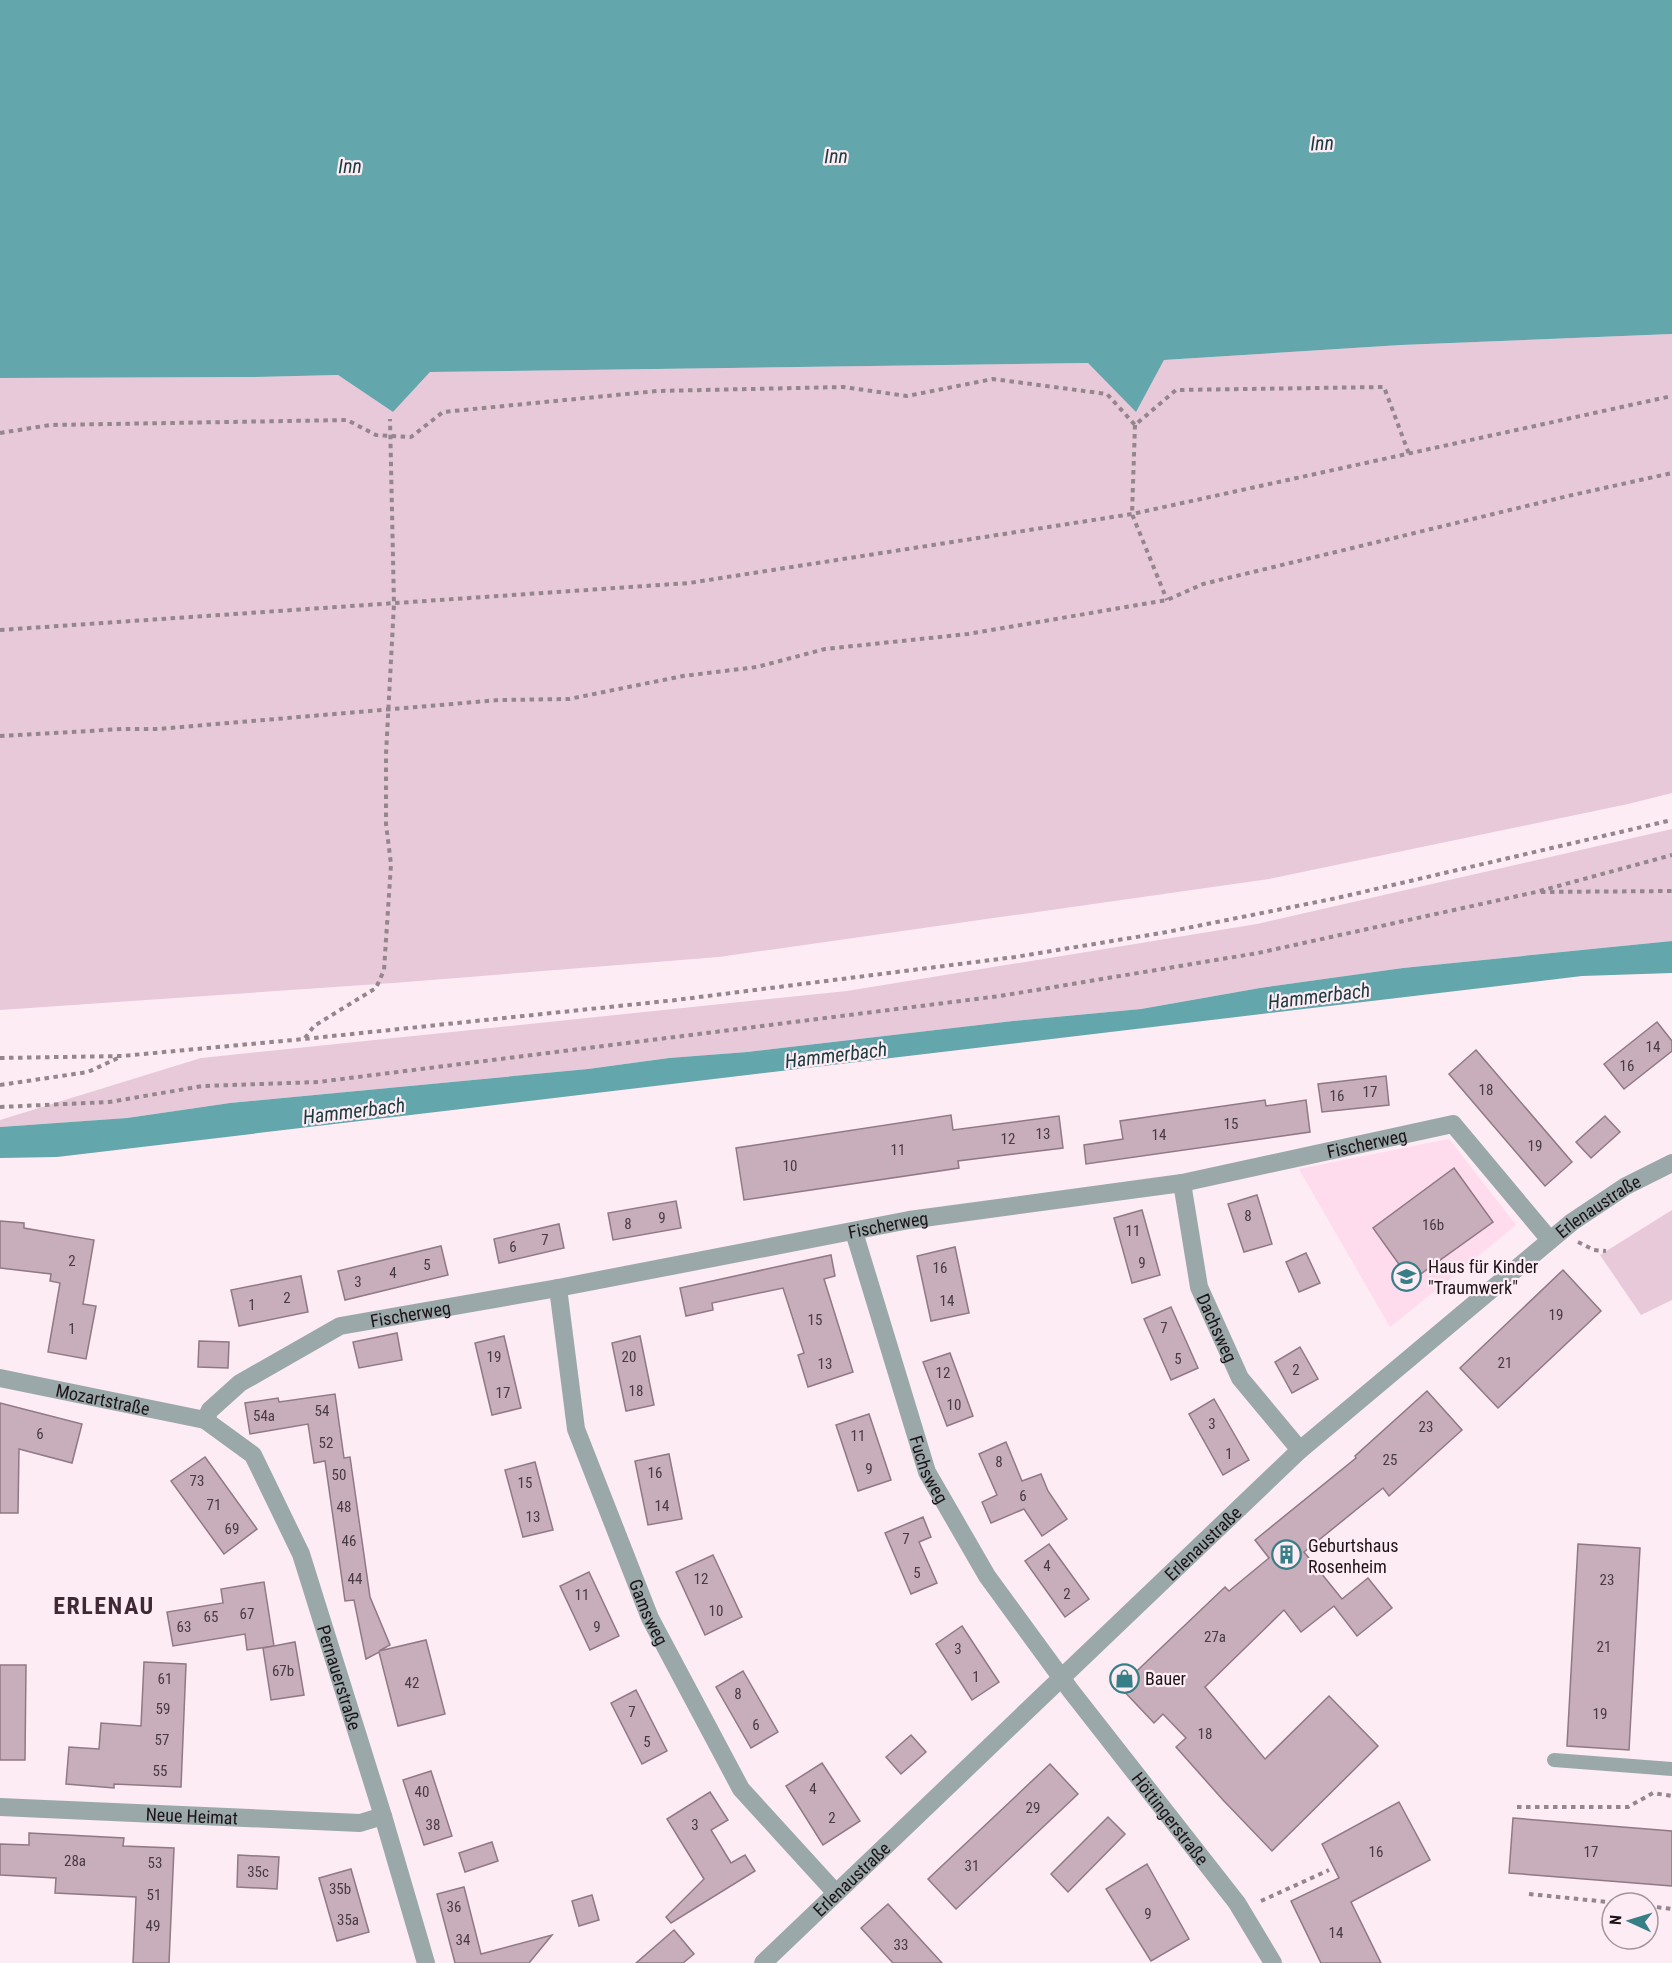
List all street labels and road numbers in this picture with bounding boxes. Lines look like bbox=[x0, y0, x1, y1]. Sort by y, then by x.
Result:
street label: Fischerweg bbox=[1325, 1124, 1409, 1162]
street label: Erlenaustraße bbox=[1551, 1170, 1644, 1242]
street label: Fischerweg bbox=[846, 1207, 929, 1242]
street label: Dachsweg bbox=[1193, 1290, 1242, 1365]
street label: Fischerweg bbox=[369, 1296, 452, 1331]
street label: Mozartstraße bbox=[54, 1379, 152, 1419]
street label: Fuchsweg bbox=[906, 1433, 953, 1507]
street label: Erlenaustraße bbox=[1160, 1502, 1245, 1585]
street label: Gamsweg bbox=[625, 1576, 673, 1648]
street label: Pernauerstraße bbox=[313, 1622, 366, 1733]
street label: Höttingerstraße bbox=[1128, 1768, 1213, 1869]
street label: Neue Heimat bbox=[145, 1803, 238, 1828]
street label: Erlenaustraße bbox=[808, 1837, 894, 1920]

